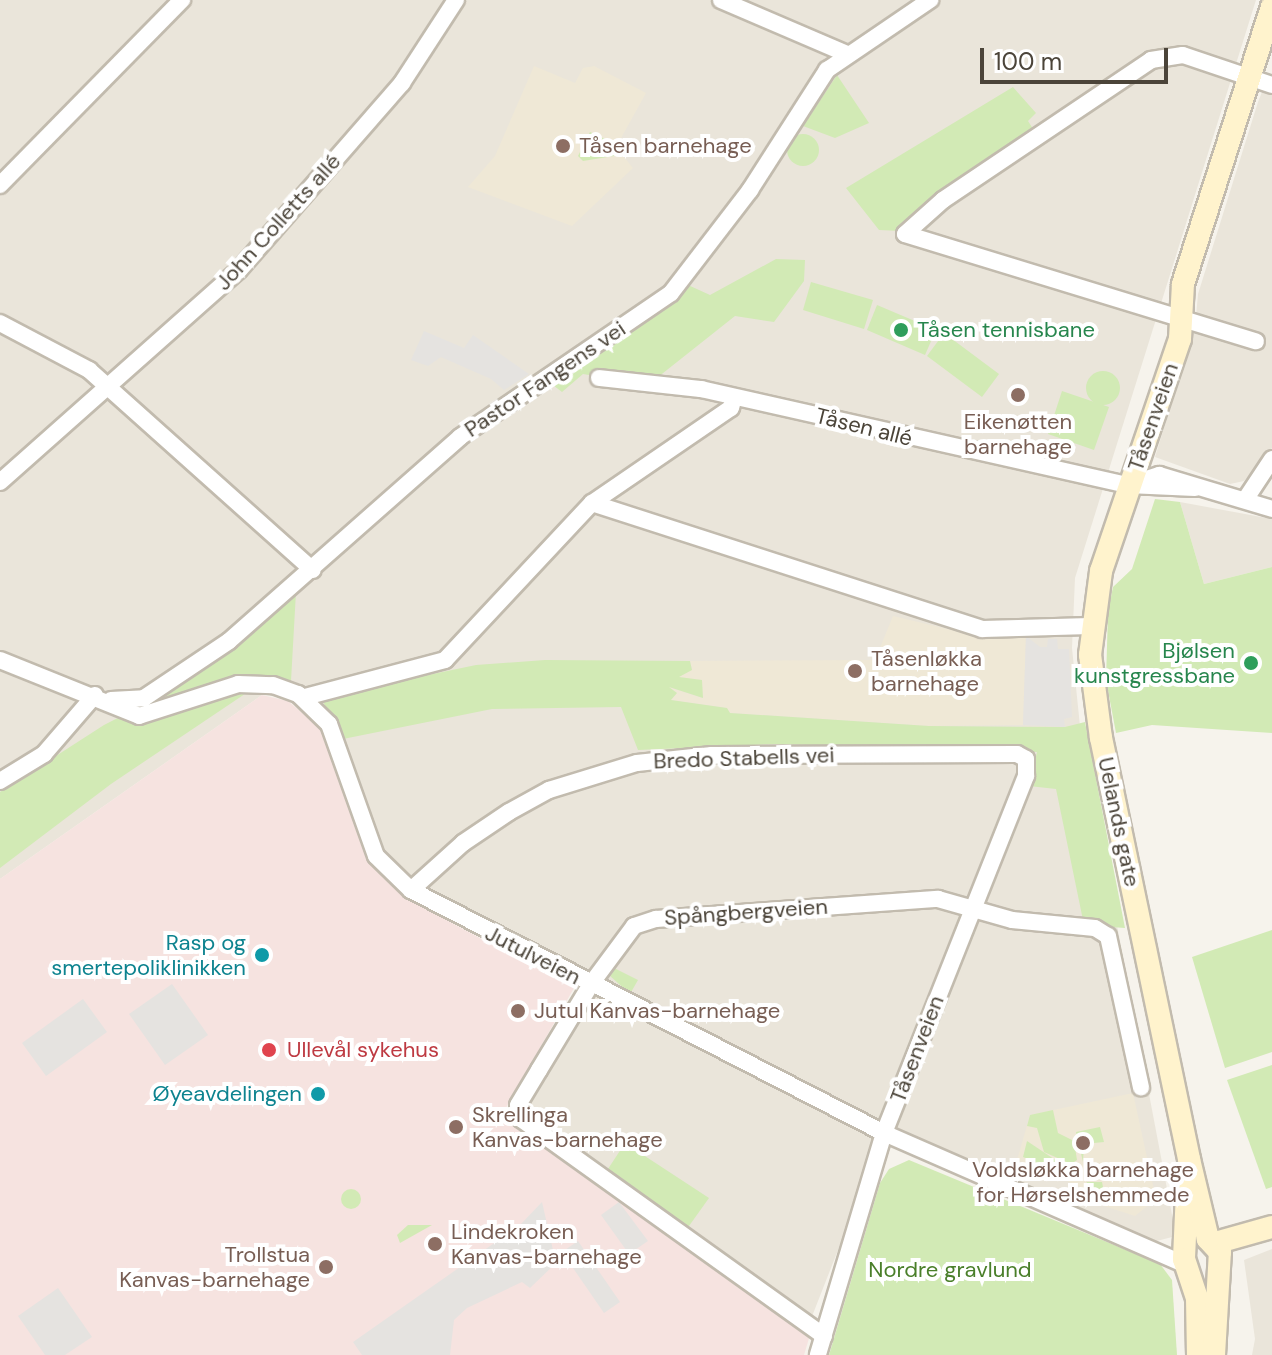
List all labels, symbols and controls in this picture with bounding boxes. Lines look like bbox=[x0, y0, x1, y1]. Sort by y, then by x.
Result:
scale bar bbox=[984, 32, 1172, 82]
text: 100 m bbox=[994, 46, 1062, 77]
place label: Tåsen barnehage bbox=[579, 133, 752, 159]
marker: Tåsen barnehage bbox=[554, 137, 572, 155]
street label: John Colletts allé bbox=[210, 148, 346, 296]
street label: Pastor Fangens vei bbox=[460, 315, 630, 443]
place label: Tåsen tennisbane bbox=[917, 317, 1095, 343]
marker: Tåsen tennisbane bbox=[892, 321, 910, 339]
street label: Tåsenveien bbox=[1122, 359, 1184, 475]
marker: Eikenøtten barnehage bbox=[1009, 386, 1027, 404]
street label: Tåsen allé bbox=[813, 402, 915, 452]
place label: Eikenøtten barnehage bbox=[964, 408, 1072, 460]
place label: Bjølsen kunstgressbane bbox=[1074, 637, 1235, 688]
place label: Tåsenløkka barnehage bbox=[871, 645, 982, 696]
marker: Bjølsen kunstgressbane bbox=[1242, 654, 1260, 672]
marker: Tåsenløkka barnehage bbox=[846, 662, 864, 680]
street label: Bredo Stabells vei bbox=[653, 742, 835, 774]
street label: Uelands gate bbox=[1092, 755, 1146, 889]
street label: Spångbergveien bbox=[663, 893, 829, 931]
street label: Jutulveien bbox=[481, 920, 585, 990]
place label: Rasp og smertepoliklinikken bbox=[51, 929, 246, 980]
marker: Rasp og smertepoliklinikken bbox=[253, 946, 271, 964]
street label: Tåsenveien bbox=[885, 992, 949, 1106]
place label: Jutul Kanvas-barnehage bbox=[534, 998, 780, 1024]
marker: Jutul Kanvas-barnehage bbox=[509, 1002, 527, 1020]
place label: Ullevål sykehus bbox=[287, 1037, 439, 1063]
marker: Ullevål sykehus bbox=[258, 1039, 280, 1061]
place label: Øyeavdelingen bbox=[153, 1081, 302, 1107]
marker: Øyeavdelingen bbox=[309, 1085, 327, 1103]
place label: Skrellinga Kanvas-barnehage bbox=[472, 1101, 663, 1152]
marker: Skrellinga Kanvas-barnehage bbox=[447, 1118, 465, 1136]
marker: Voldsløkka barnehage for Hørselshemmede bbox=[1074, 1134, 1092, 1152]
place label: Voldsløkka barnehage for Hørselshemmede bbox=[972, 1156, 1194, 1208]
place label: Lindekroken Kanvas-barnehage bbox=[451, 1218, 642, 1270]
marker: Lindekroken Kanvas-barnehage bbox=[426, 1235, 444, 1253]
place label: Trollstua Kanvas-barnehage bbox=[119, 1241, 310, 1292]
park label: Nordre gravlund bbox=[868, 1257, 1032, 1283]
marker: Trollstua Kanvas-barnehage bbox=[317, 1258, 335, 1276]

